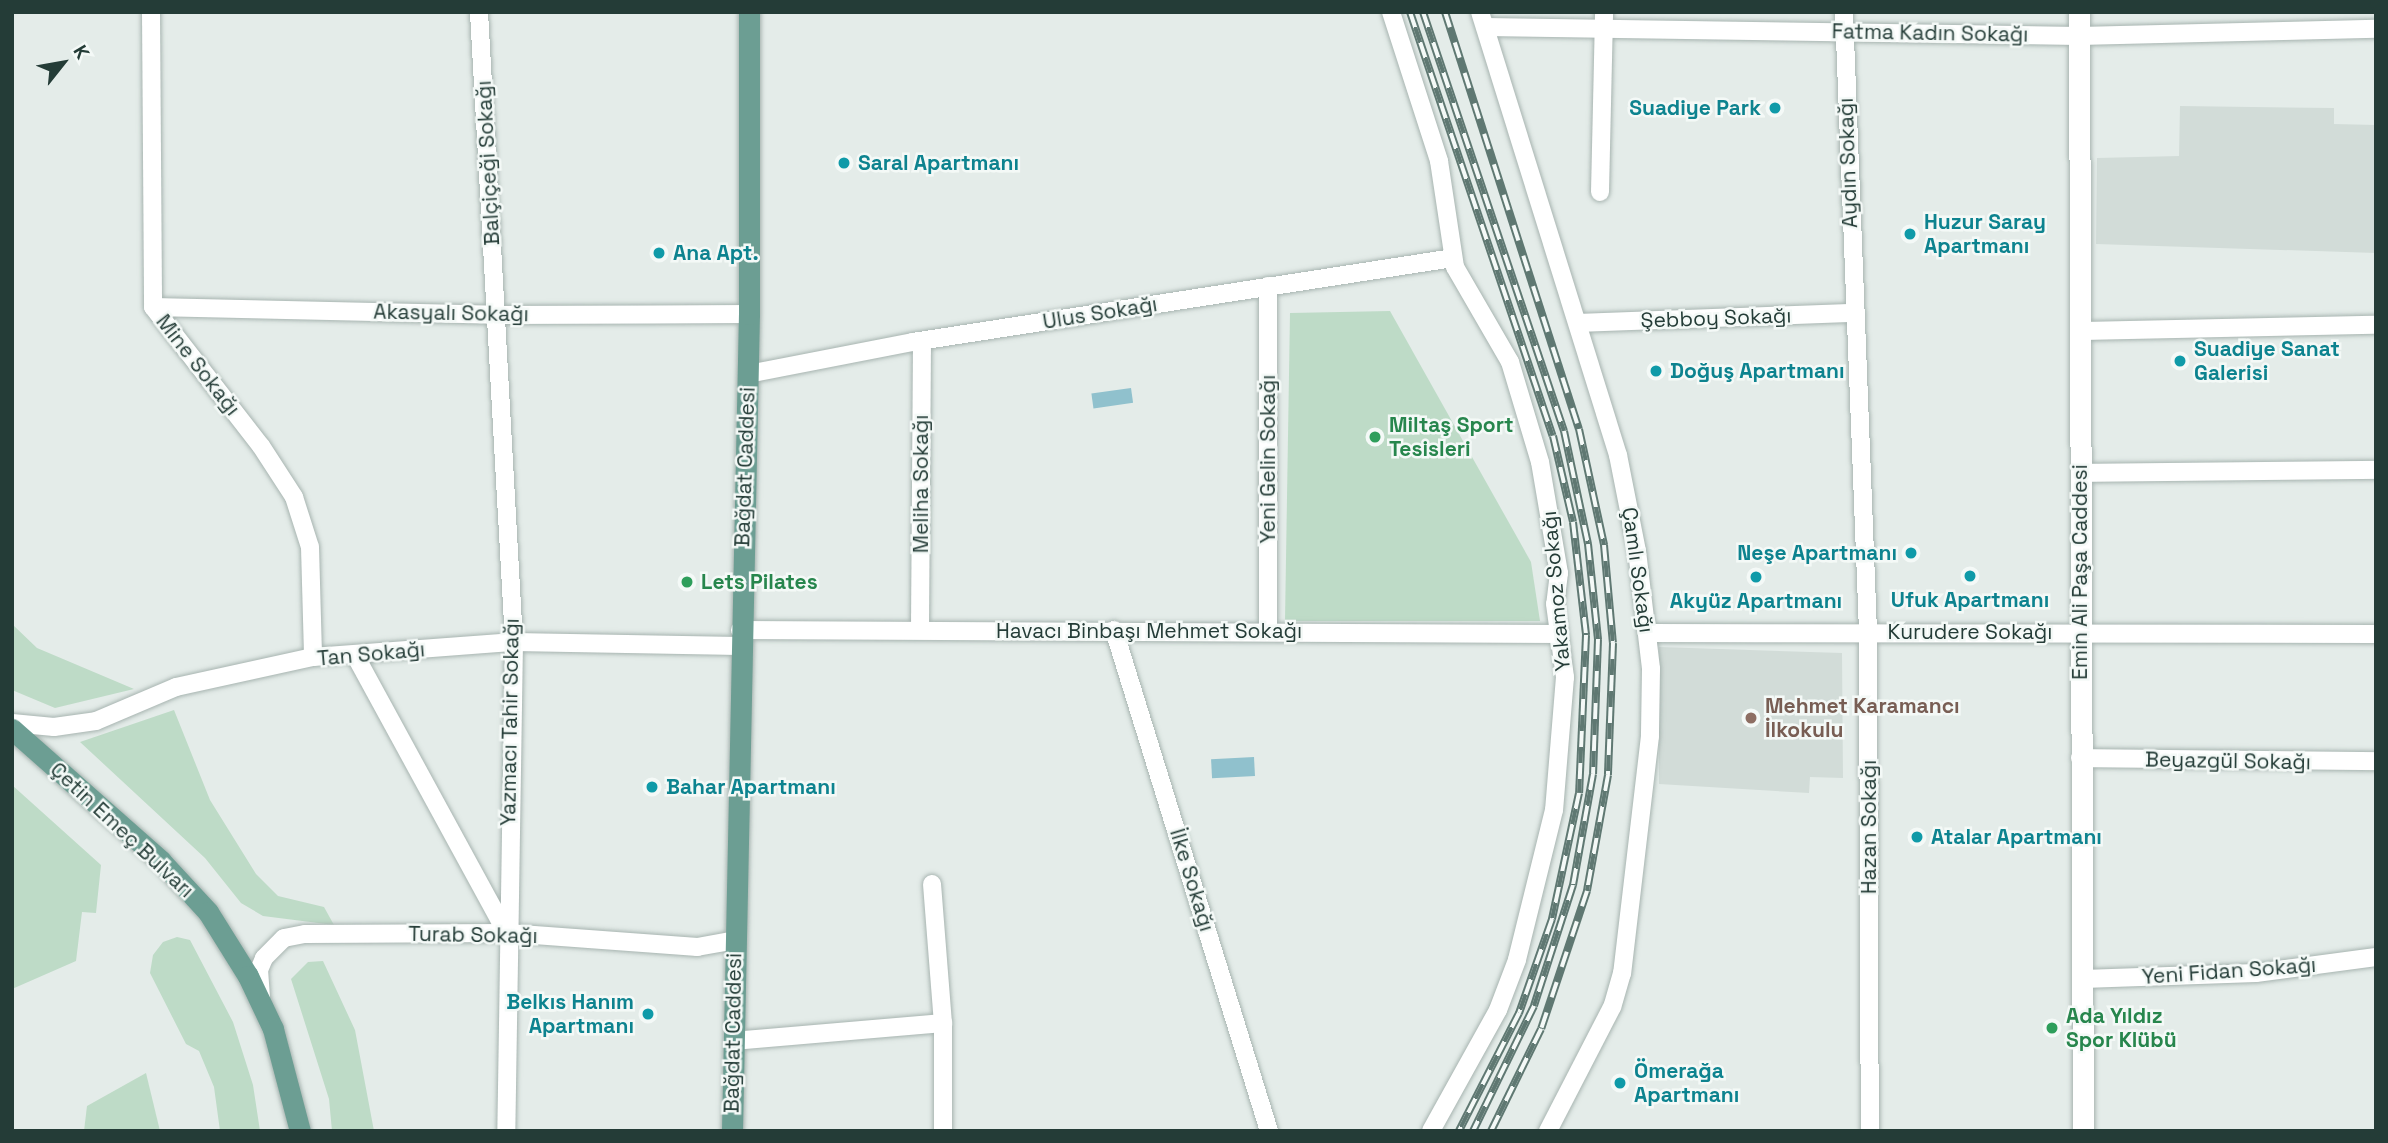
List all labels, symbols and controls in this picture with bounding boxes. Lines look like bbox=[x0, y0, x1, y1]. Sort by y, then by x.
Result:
street label: Fatma Kadın Sokağı bbox=[1831, 19, 2029, 47]
north arrow bbox=[28, 28, 98, 98]
text: K bbox=[68, 40, 95, 63]
street label: Balçiçeği Sokağı bbox=[471, 80, 505, 246]
place label: Suadiye Park bbox=[1629, 95, 1761, 121]
street label: Aydın Sokağı bbox=[1833, 97, 1863, 229]
marker: Suadiye Park bbox=[1767, 100, 1783, 116]
place label: Saral Apartmanı bbox=[858, 150, 1019, 176]
marker: Saral Apartmanı bbox=[836, 155, 852, 171]
place label: Huzur Saray Apartmanı bbox=[1924, 209, 2046, 259]
marker: Huzur Saray Apartmanı bbox=[1902, 226, 1918, 242]
place label: Ana Apt. bbox=[673, 240, 759, 266]
marker: Ana Apt. bbox=[651, 245, 667, 261]
street label: Ulus Sokağı bbox=[1041, 291, 1159, 335]
street label: Akasyalı Sokağı bbox=[373, 299, 529, 327]
street label: Şebboy Sokağı bbox=[1640, 303, 1792, 333]
street label: Mine Sokağı bbox=[151, 309, 245, 421]
place label: Suadiye Sanat Galerisi bbox=[2194, 336, 2340, 386]
marker: Suadiye Sanat Galerisi bbox=[2172, 353, 2188, 369]
place label: Doğuş Apartmanı bbox=[1670, 358, 1845, 384]
marker: Doğuş Apartmanı bbox=[1648, 363, 1664, 379]
street label: Yeni Gelin Sokağı bbox=[1255, 374, 1281, 544]
street label: Bağdat Caddesi bbox=[730, 387, 760, 547]
place label: Miltaş Sport Tesisleri bbox=[1389, 412, 1514, 462]
street label: Meliha Sokağı bbox=[908, 415, 934, 553]
marker: Miltaş Sport Tesisleri bbox=[1367, 429, 1383, 445]
street label: Emin Ali Paşa Caddesi bbox=[2067, 464, 2093, 680]
street label: Çamlı Sokağı bbox=[1617, 506, 1659, 634]
street label: Yakamoz Sokağı bbox=[1536, 510, 1576, 672]
place label: Neşe Apartmanı bbox=[1737, 540, 1897, 566]
marker: Neşe Apartmanı bbox=[1903, 545, 1919, 561]
marker: Ufuk Apartmanı bbox=[1962, 568, 1978, 584]
place label: Lets Pilates bbox=[701, 569, 818, 595]
marker: Akyüz Apartmanı bbox=[1748, 569, 1764, 585]
marker: Lets Pilates bbox=[679, 574, 695, 590]
place label: Ufuk Apartmanı bbox=[1891, 587, 2049, 613]
place label: Akyüz Apartmanı bbox=[1670, 588, 1842, 614]
street label: Yazmacı Tahir Sokağı bbox=[496, 618, 524, 826]
street label: Havacı Binbaşı Mehmet Sokağı bbox=[996, 618, 1302, 644]
street label: Kurudere Sokağı bbox=[1888, 619, 2052, 645]
street label: Tan Sokağı bbox=[316, 637, 426, 671]
place label: Mehmet Karamancı İlkokulu bbox=[1765, 693, 1960, 743]
marker: Mehmet Karamancı İlkokulu bbox=[1743, 710, 1759, 726]
street label: Beyazgül Sokağı bbox=[2145, 747, 2311, 775]
street label: Çetin Emeç Bulvarı bbox=[45, 757, 199, 903]
street label: Hazan Sokağı bbox=[1856, 760, 1882, 894]
place label: Bahar Apartmanı bbox=[666, 774, 836, 800]
marker: Bahar Apartmanı bbox=[644, 779, 660, 795]
place label: Atalar Apartmanı bbox=[1931, 824, 2102, 850]
street label: İlke Sokağı bbox=[1164, 826, 1220, 934]
marker: Atalar Apartmanı bbox=[1909, 829, 1925, 845]
street label: Turab Sokağı bbox=[408, 921, 538, 949]
street label: Yeni Fidan Sokağı bbox=[2141, 952, 2317, 990]
street label: Bağdat Caddesi bbox=[719, 953, 747, 1113]
place label: Belkıs Hanım Apartmanı bbox=[506, 989, 634, 1039]
place label: Ada Yıldız Spor Klübü bbox=[2066, 1003, 2177, 1053]
marker: Belkıs Hanım Apartmanı bbox=[640, 1006, 656, 1022]
marker: Ada Yıldız Spor Klübü bbox=[2044, 1020, 2060, 1036]
place label: Ömerağa Apartmanı bbox=[1634, 1058, 1739, 1108]
marker: Ömerağa Apartmanı bbox=[1612, 1075, 1628, 1091]

